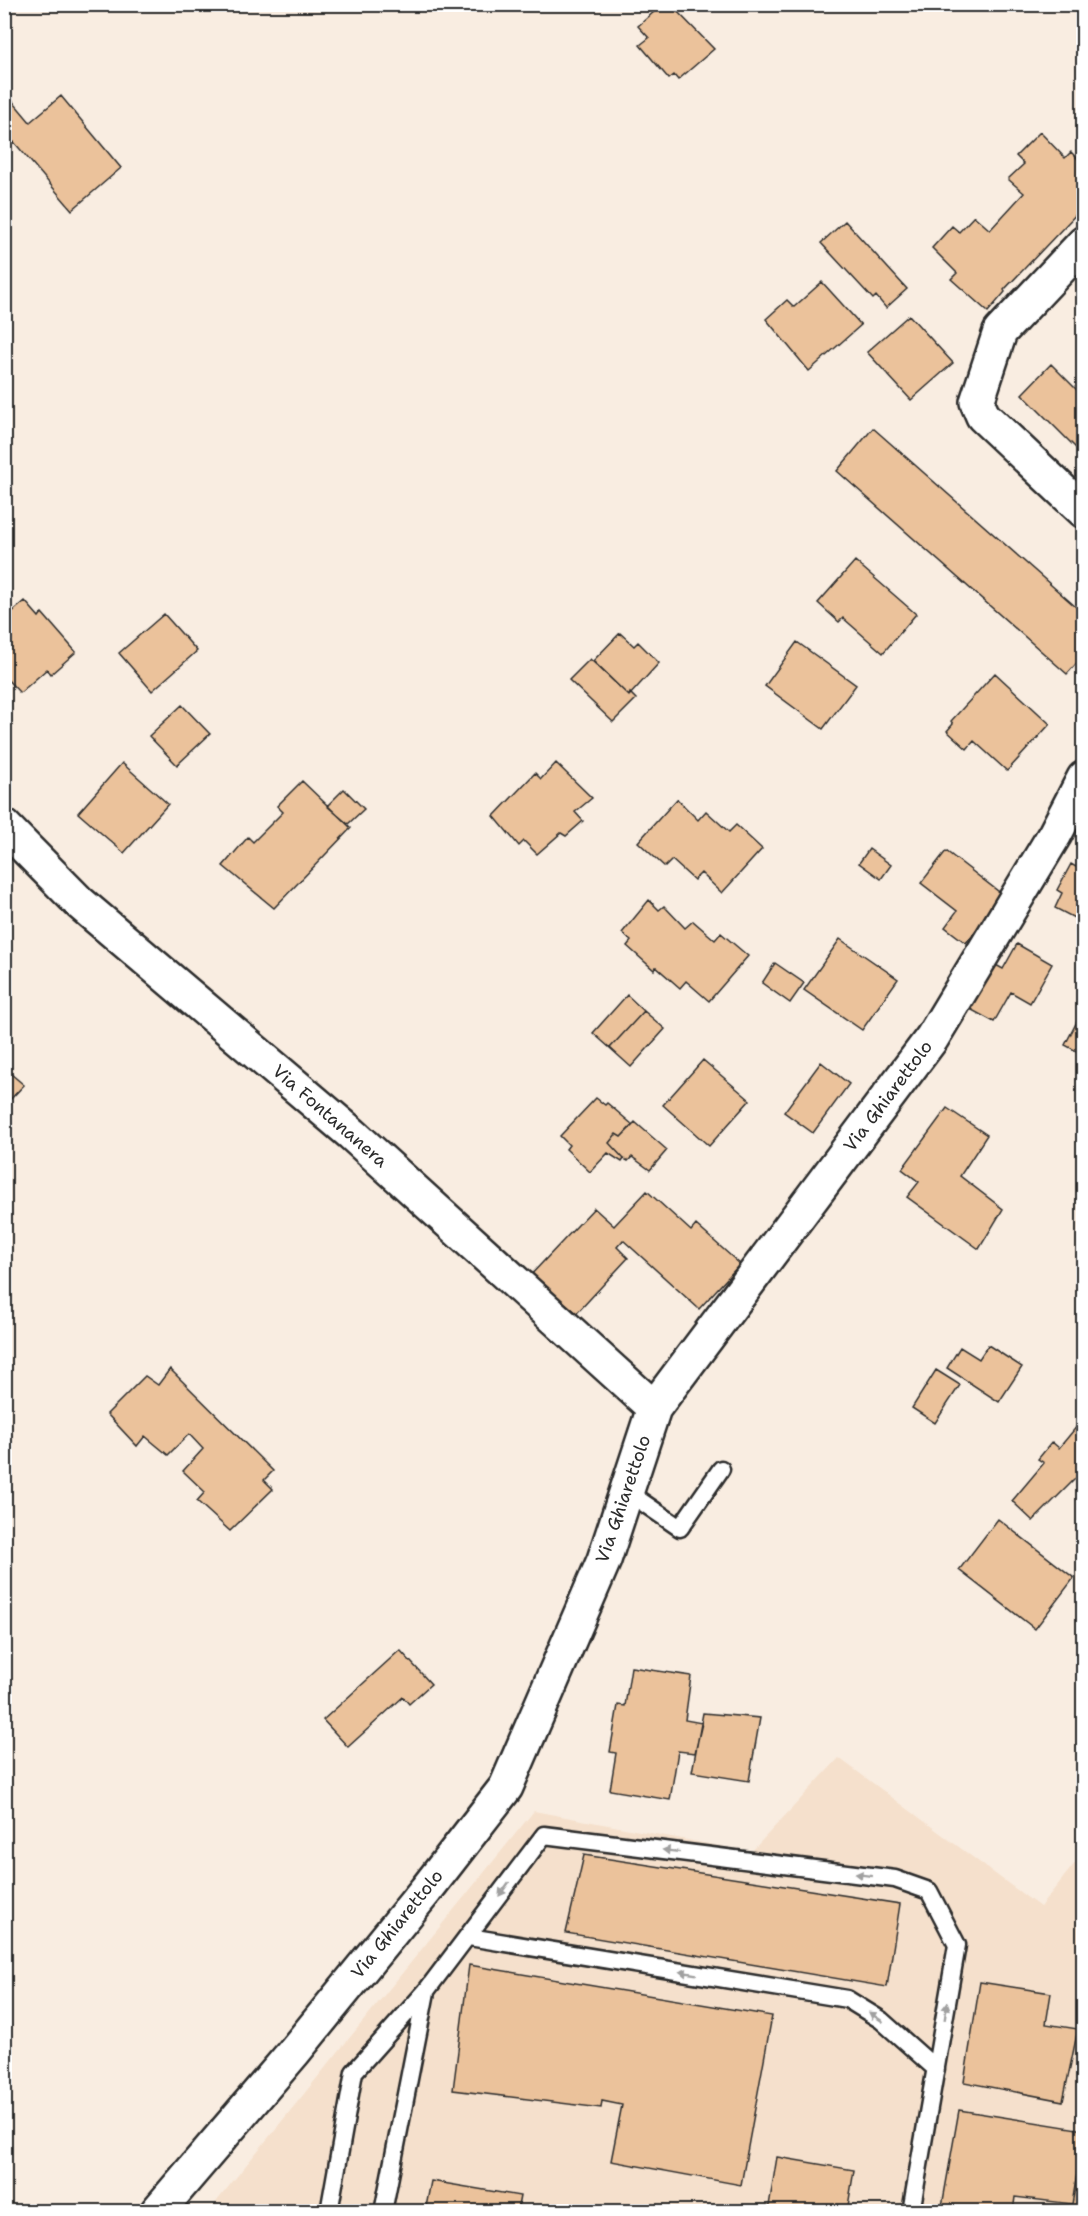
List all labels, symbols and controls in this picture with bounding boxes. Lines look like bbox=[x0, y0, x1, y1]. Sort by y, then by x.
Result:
street label: Via Ghiarettolo bbox=[838, 1035, 938, 1157]
street label: Via Fontananera bbox=[267, 1059, 393, 1173]
street label: Via Ghiarettolo bbox=[590, 1432, 656, 1566]
one-way arrow bbox=[661, 1846, 680, 1855]
street label: Via Ghiarettolo bbox=[346, 1864, 448, 1984]
one-way arrow bbox=[855, 1870, 874, 1880]
one-way arrow bbox=[498, 1881, 510, 1897]
one-way arrow bbox=[679, 1968, 698, 1977]
one-way arrow bbox=[942, 2001, 951, 2020]
one-way arrow bbox=[868, 2012, 884, 2023]

